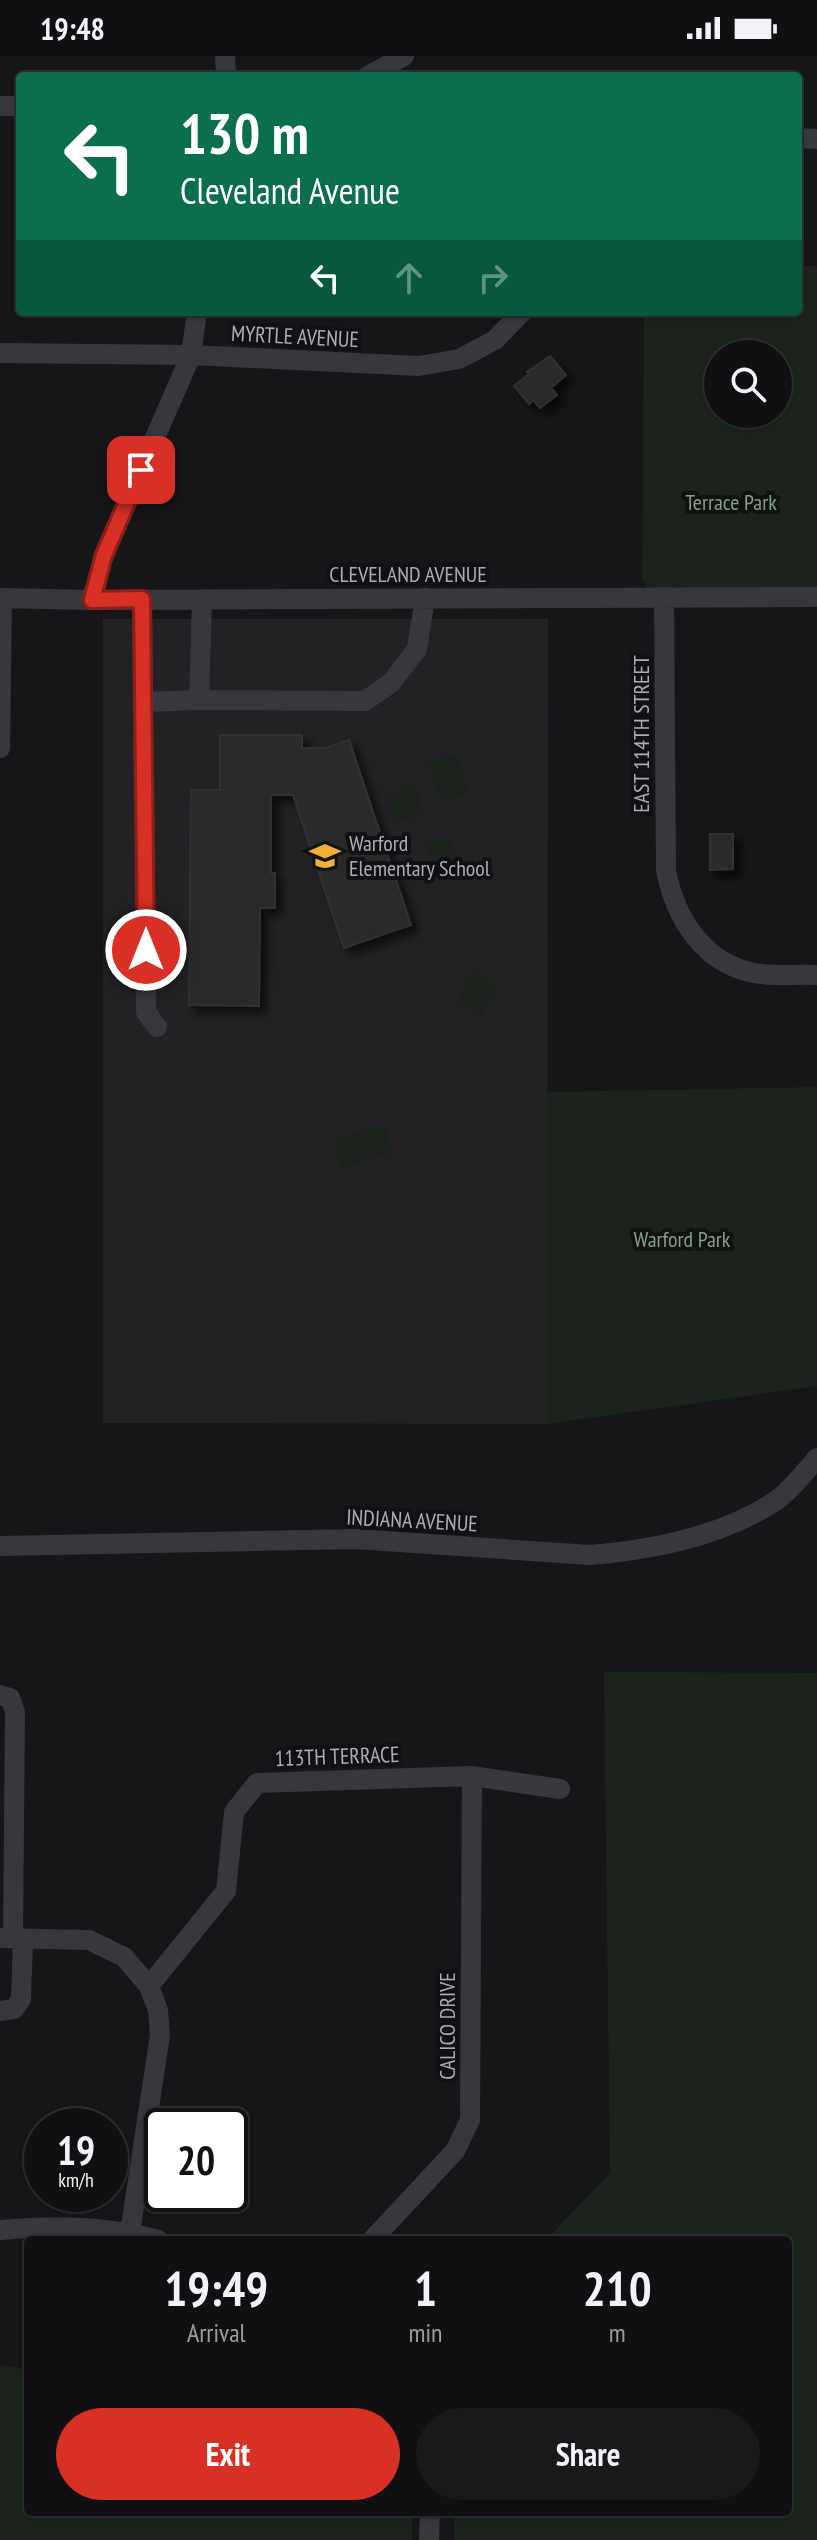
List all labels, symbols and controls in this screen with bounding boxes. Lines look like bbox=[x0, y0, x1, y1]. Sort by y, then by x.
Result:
text: 19:48 bbox=[40, 9, 105, 48]
text: 130 m bbox=[180, 97, 309, 169]
icon: left bbox=[48, 104, 152, 208]
text: Cleveland Avenue bbox=[180, 167, 400, 214]
icon: left bbox=[303, 256, 347, 300]
icon: ahead bbox=[387, 256, 431, 300]
icon: right bbox=[471, 256, 515, 300]
street label: MYRTLE AVENUE bbox=[230, 319, 360, 353]
map controls bbox=[704, 340, 792, 428]
button: search bbox=[704, 340, 792, 428]
pin bbox=[107, 436, 175, 504]
icon: arrive bbox=[119, 448, 163, 492]
park label: Terrace Park bbox=[685, 488, 777, 516]
street label: CLEVELAND AVENUE bbox=[329, 560, 487, 588]
street label: EAST 114TH STREET bbox=[627, 655, 655, 813]
place label: Warford Elementary School bbox=[349, 829, 491, 882]
school or university icon: Warford Elementary School bbox=[308, 839, 342, 873]
position arrow bbox=[104, 908, 188, 992]
park label: Warford Park bbox=[634, 1225, 731, 1253]
street label: INDIANA AVENUE bbox=[346, 1503, 478, 1537]
street label: 113TH TERRACE bbox=[274, 1740, 400, 1772]
street label: CALICO DRIVE bbox=[433, 1972, 461, 2080]
speed limit sign: 20 bbox=[144, 2108, 248, 2212]
text: 19 bbox=[57, 2124, 95, 2176]
text: km/h bbox=[58, 2167, 94, 2193]
text: 19:49 bbox=[164, 2257, 268, 2319]
text: 1 bbox=[414, 2257, 437, 2319]
text: 210 bbox=[583, 2257, 652, 2319]
text: Arrival bbox=[187, 2316, 246, 2349]
text: min bbox=[408, 2316, 442, 2349]
text: m bbox=[609, 2316, 626, 2349]
button: Exit bbox=[56, 2408, 400, 2500]
button: Share bbox=[416, 2408, 760, 2500]

